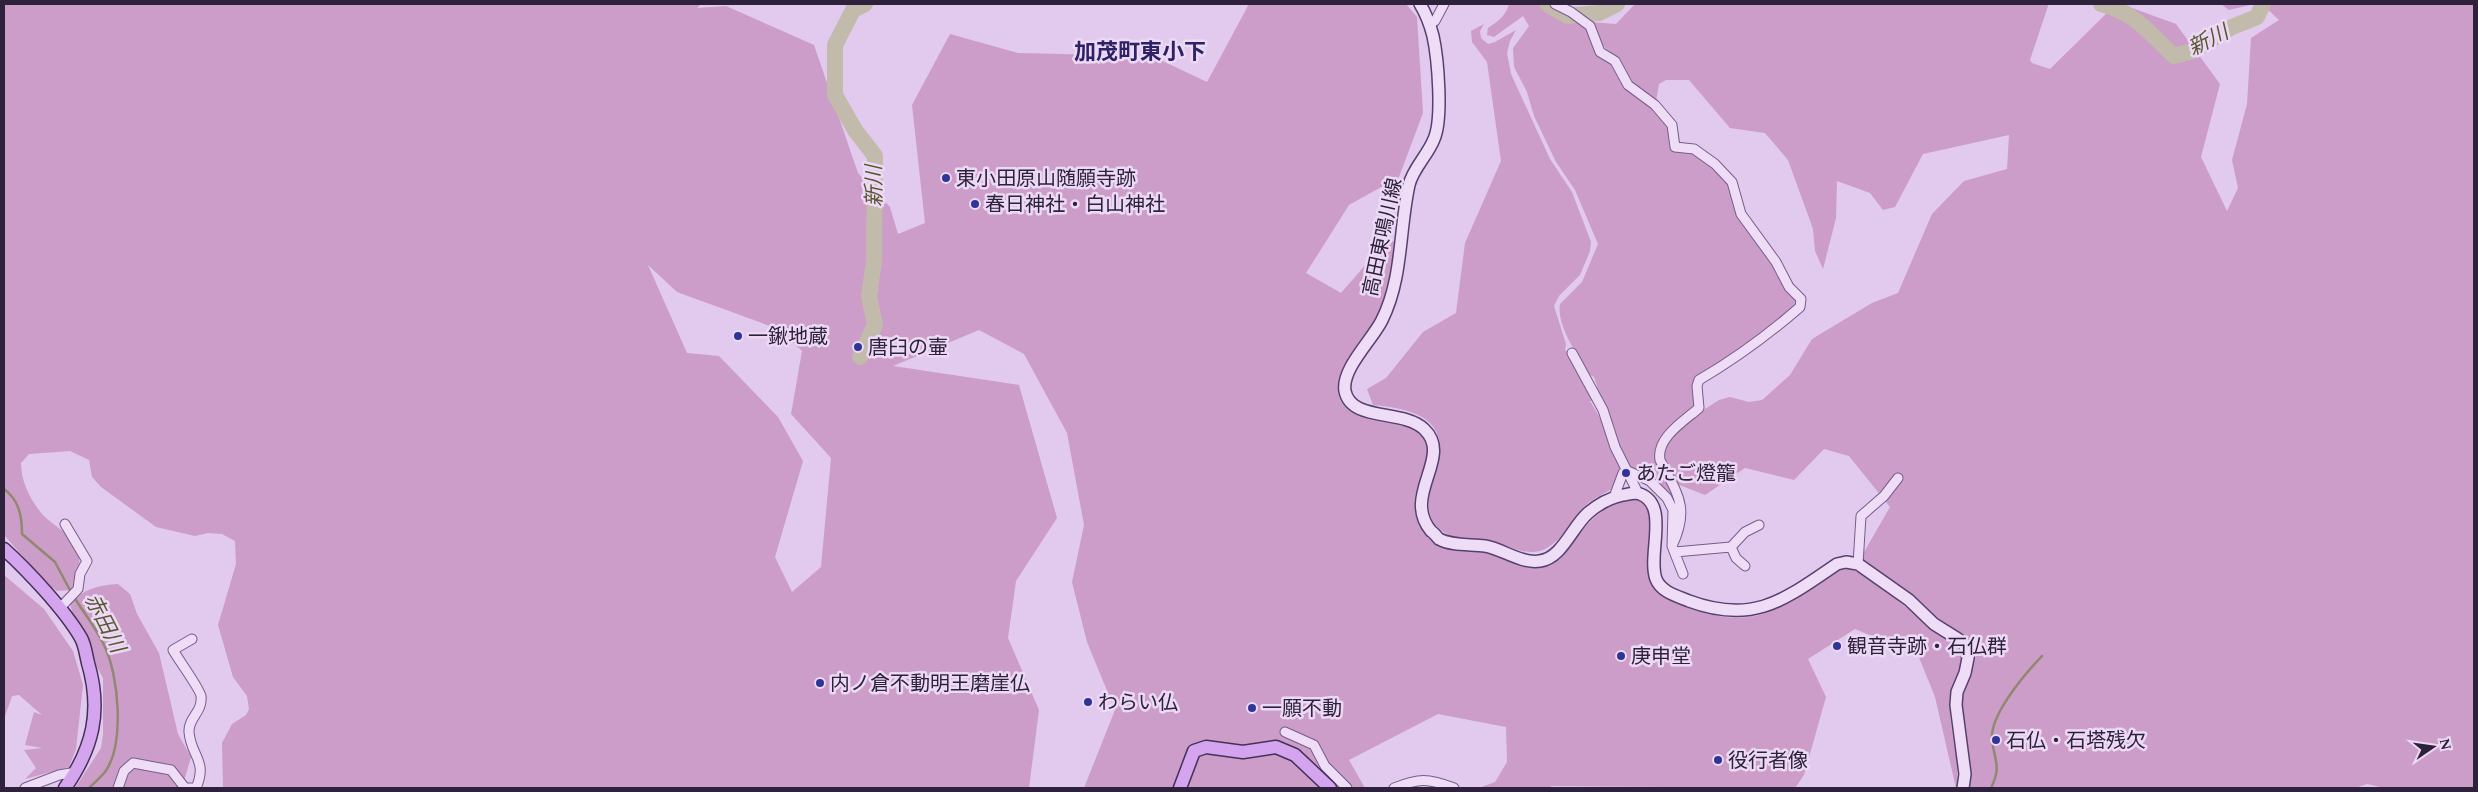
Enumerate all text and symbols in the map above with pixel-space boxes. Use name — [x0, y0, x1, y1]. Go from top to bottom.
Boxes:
water label: 新川 — [2182, 16, 2236, 65]
district label: 加茂町東小下 — [1074, 36, 1206, 69]
water label: 新川 — [859, 163, 891, 207]
place label: 東小田原山随願寺跡 — [956, 164, 1136, 194]
marker: 東小田原山随願寺跡 — [940, 172, 952, 184]
street label: 高田東鳴川線 — [1356, 175, 1410, 299]
place label: 春日神社・白山神社 — [985, 190, 1165, 220]
marker: 春日神社・白山神社 — [969, 198, 981, 210]
place label: 一鍬地蔵 — [748, 322, 828, 352]
marker: 一鍬地蔵 — [732, 330, 744, 342]
place label: 唐臼の壷 — [868, 333, 948, 363]
marker: 唐臼の壷 — [852, 341, 864, 353]
place label: あたご燈籠 — [1636, 459, 1736, 489]
marker: あたご燈籠 — [1620, 467, 1632, 479]
water label: 赤田川 — [76, 588, 134, 661]
place label: 観音寺跡・石仏群 — [1847, 632, 2007, 662]
marker: 観音寺跡・石仏群 — [1831, 640, 1843, 652]
place label: 庚申堂 — [1631, 642, 1691, 672]
marker: 庚申堂 — [1615, 650, 1627, 662]
place label: 内ノ倉不動明王磨崖仏 — [830, 669, 1030, 699]
marker: 内ノ倉不動明王磨崖仏 — [814, 677, 826, 689]
place label: わらい仏 — [1098, 688, 1178, 718]
place label: 一願不動 — [1262, 694, 1342, 724]
marker: わらい仏 — [1082, 696, 1094, 708]
marker: 一願不動 — [1246, 702, 1258, 714]
north arrow — [2408, 722, 2458, 772]
place label: 石仏・石塔残欠 — [2006, 726, 2146, 756]
marker: 石仏・石塔残欠 — [1990, 734, 2002, 746]
text: N — [2434, 736, 2457, 752]
place label: 役行者像 — [1728, 746, 1808, 776]
marker: 役行者像 — [1712, 754, 1724, 766]

